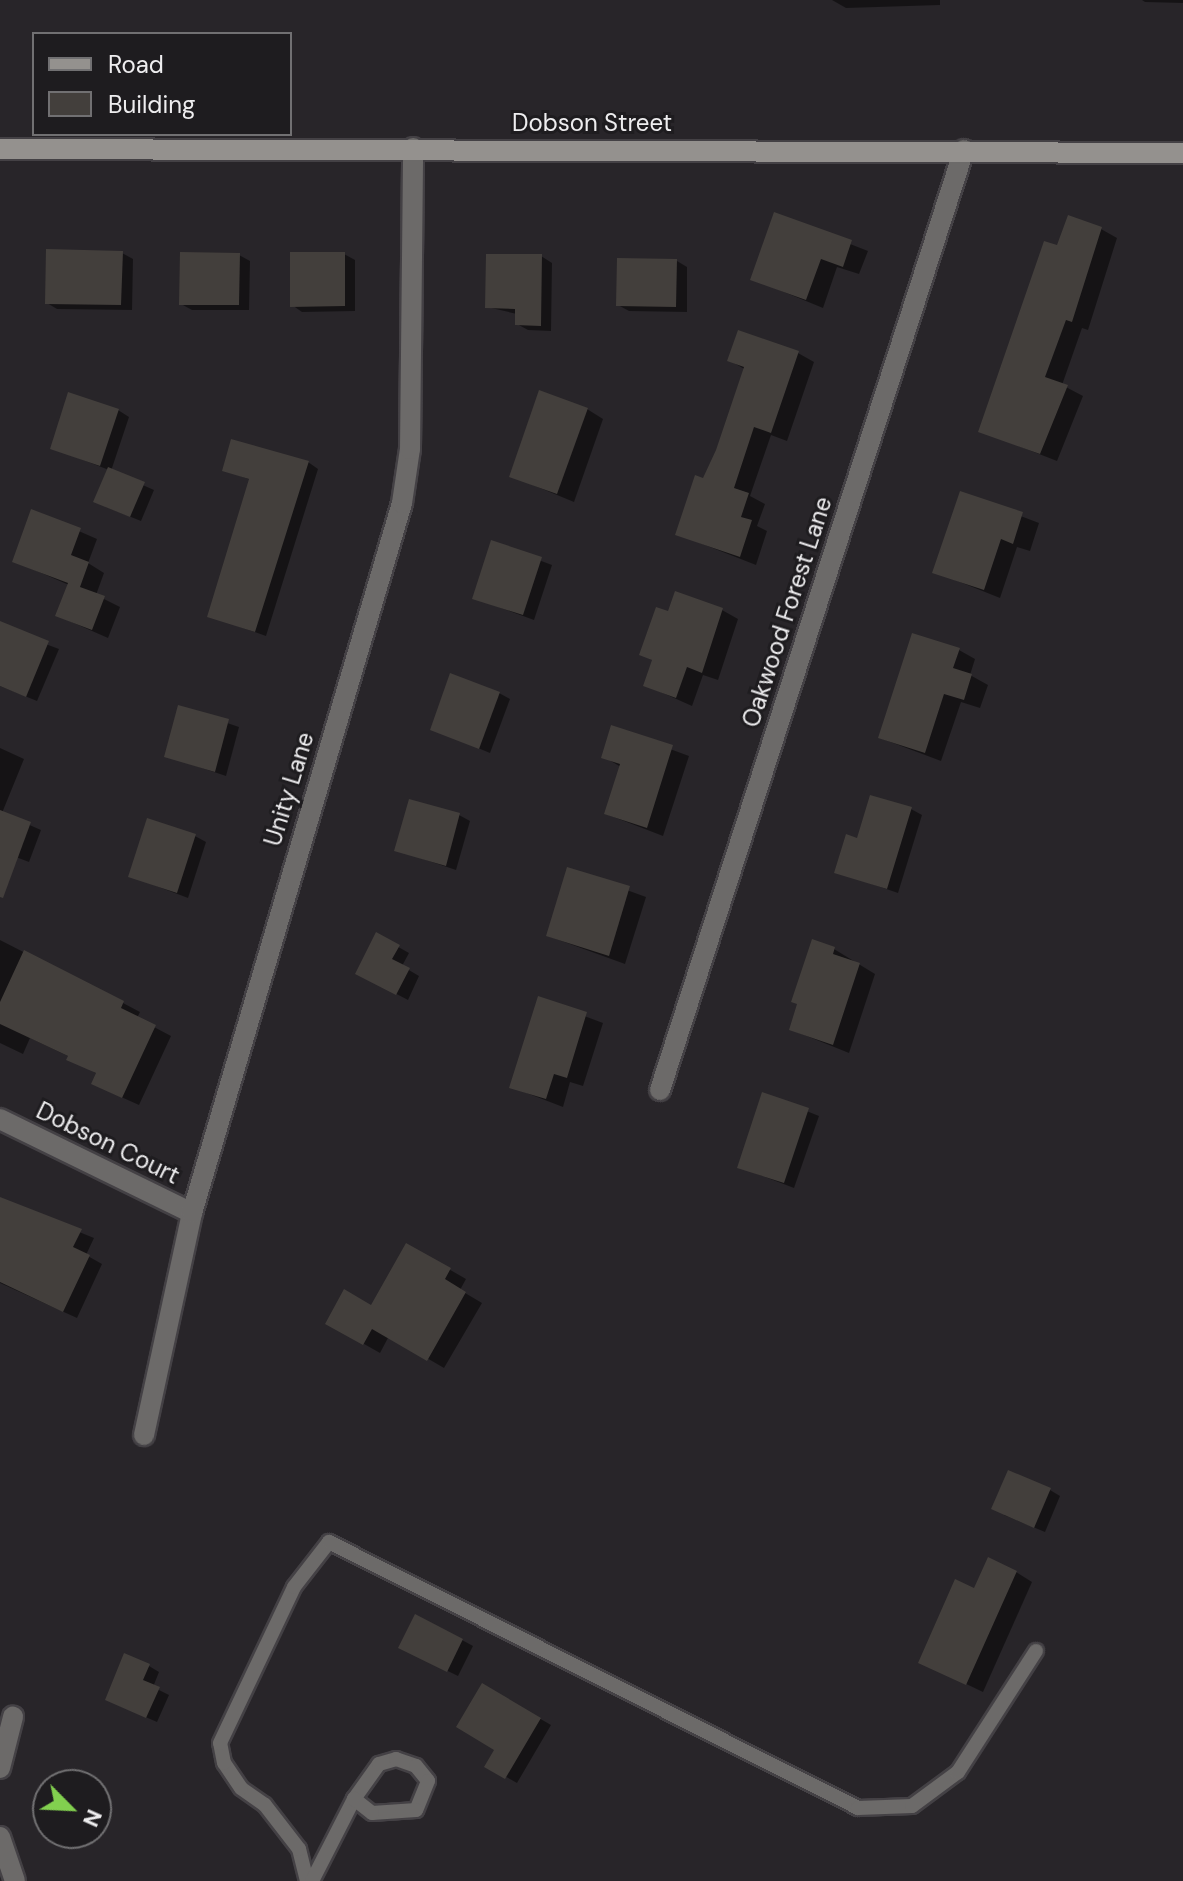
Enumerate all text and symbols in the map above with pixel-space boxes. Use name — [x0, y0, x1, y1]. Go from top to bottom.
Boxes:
legend — [32, 32, 292, 136]
text: Road — [108, 49, 164, 80]
text: Building — [108, 89, 195, 120]
street label: Dobson Street — [512, 109, 672, 137]
street label: Oakwood Forest Lane — [736, 493, 838, 731]
street label: Unity Lane — [258, 729, 320, 849]
street label: Dobson Court — [32, 1096, 184, 1190]
north arrow — [32, 1769, 112, 1849]
text: N — [76, 1805, 109, 1831]

